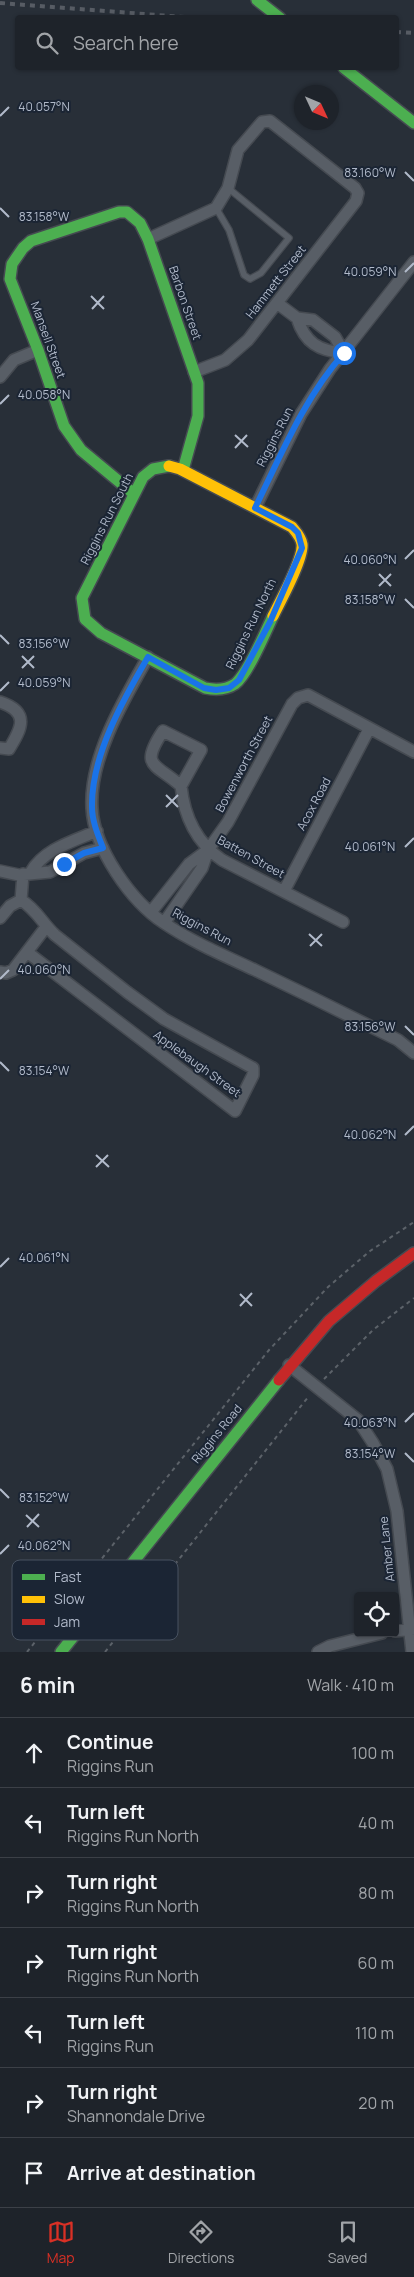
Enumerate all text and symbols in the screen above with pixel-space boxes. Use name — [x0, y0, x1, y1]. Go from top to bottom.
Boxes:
search box — [15, 15, 399, 70]
icon: search — [33, 29, 61, 57]
text: Search here — [73, 30, 179, 56]
north arrow — [294, 85, 339, 130]
text: 40.057°N — [18, 98, 70, 115]
text: 83.160°W — [344, 164, 396, 181]
text: 83.158°W — [19, 208, 70, 225]
street label: Hammett Street — [242, 241, 310, 322]
text: 40.059°N — [344, 263, 396, 280]
street label: Barbon Street — [165, 264, 206, 342]
street label: Mansell Street — [27, 299, 70, 381]
route start — [333, 342, 356, 365]
text: 40.058°N — [18, 386, 70, 403]
street label: Riggins Run — [252, 404, 297, 470]
street label: Riggins Run South — [76, 470, 137, 568]
text: 40.060°N — [343, 551, 397, 568]
street label: Riggins Run North — [221, 576, 280, 672]
text: 83.158°W — [345, 591, 396, 608]
text: 83.156°W — [19, 635, 70, 652]
text: 40.059°N — [18, 674, 70, 691]
street label: Bowenworth Street — [211, 712, 276, 815]
street label: Acox Road — [292, 774, 335, 833]
street label: Batten Street — [215, 831, 288, 882]
text: 40.061°N — [345, 838, 395, 855]
route end — [53, 853, 76, 876]
street label: Riggins Run — [170, 904, 235, 949]
text: 40.060°N — [17, 961, 71, 978]
text: 83.156°W — [345, 1018, 396, 1035]
street label: Applebaugh Street — [150, 1026, 245, 1101]
text: 83.154°W — [19, 1062, 70, 1079]
text: 40.062°N — [344, 1126, 396, 1143]
text: 40.061°N — [19, 1249, 69, 1266]
street label: Riggins Road — [187, 1400, 246, 1467]
text: 40.063°N — [344, 1414, 396, 1431]
text: 83.154°W — [345, 1445, 396, 1462]
text: 83.152°W — [19, 1489, 70, 1506]
street label: Amber Lane — [375, 1516, 398, 1583]
text: 40.062°N — [18, 1537, 70, 1554]
legend — [12, 1560, 178, 1640]
text: Fast — [54, 1567, 82, 1586]
text: Slow — [54, 1589, 85, 1608]
map controls — [354, 1592, 399, 1637]
button: locate — [354, 1592, 399, 1637]
text: Jam — [54, 1612, 80, 1631]
text: 6 min — [20, 1671, 75, 1699]
text: Walk · 410 m — [307, 1674, 394, 1696]
text: Continue — [67, 1729, 153, 1755]
icon: ahead — [20, 1739, 48, 1767]
text: 100 m — [351, 1742, 394, 1764]
text: Riggins Run — [67, 1755, 154, 1777]
text: Turn left — [67, 1799, 145, 1825]
icon: left — [20, 1809, 48, 1837]
text: 40 m — [358, 1812, 394, 1834]
text: Riggins Run North — [67, 1825, 199, 1847]
text: Turn right — [67, 1869, 157, 1895]
icon: right — [20, 1879, 48, 1907]
text: 80 m — [358, 1882, 394, 1904]
text: Riggins Run North — [67, 1895, 199, 1917]
text: Turn right — [67, 1939, 157, 1965]
icon: right — [20, 1949, 48, 1977]
text: 60 m — [358, 1952, 394, 1974]
text: Riggins Run North — [67, 1965, 199, 1987]
text: Turn left — [67, 2009, 145, 2035]
icon: left — [20, 2019, 48, 2047]
text: 110 m — [355, 2022, 394, 2044]
text: Riggins Run — [67, 2035, 154, 2057]
text: Turn right — [67, 2079, 157, 2105]
icon: right — [20, 2089, 48, 2117]
text: 20 m — [358, 2092, 394, 2114]
text: Shannondale Drive — [67, 2105, 205, 2127]
icon: arrive — [20, 2159, 48, 2187]
text: Arrive at destination — [67, 2160, 256, 2186]
tab: Map — [47, 2218, 75, 2267]
tab: Directions — [168, 2218, 234, 2267]
tab: Saved — [328, 2218, 367, 2267]

